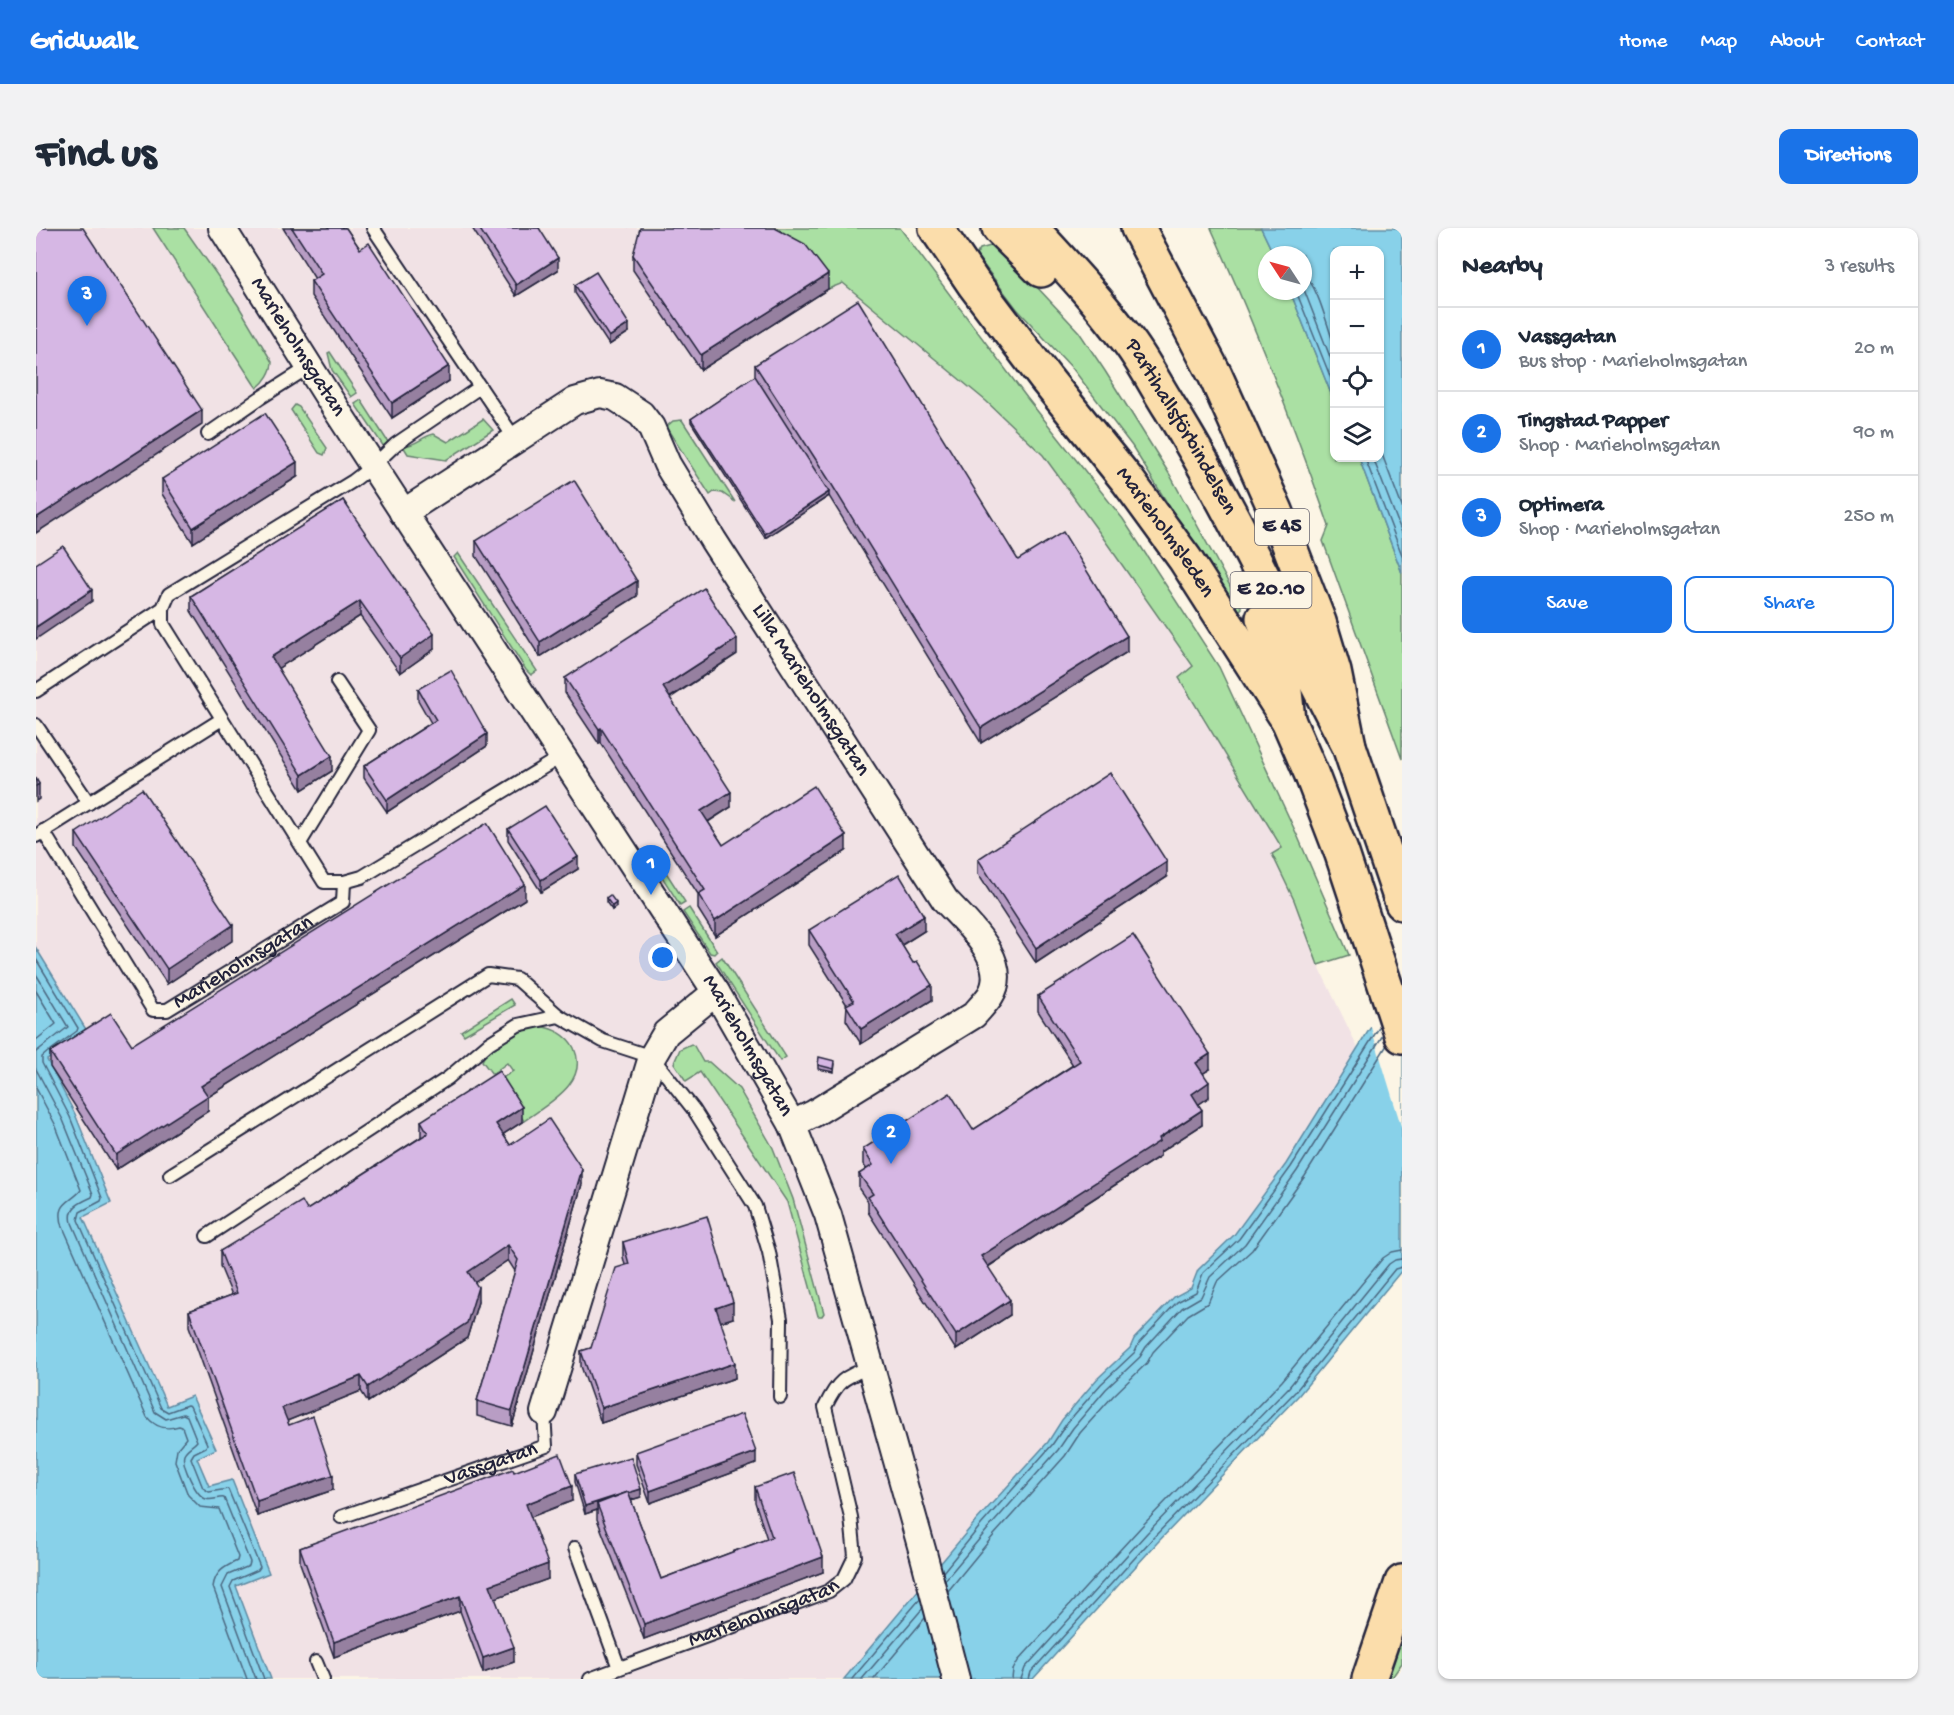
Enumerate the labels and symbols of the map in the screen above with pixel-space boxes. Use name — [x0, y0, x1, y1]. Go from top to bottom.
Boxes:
north arrow — [1258, 246, 1312, 300]
street label: Marieholmsgatan — [244, 273, 351, 422]
pin: 3 — [68, 276, 106, 326]
street label: Partihallsförbindelsen — [1118, 333, 1242, 520]
street label: Marieholmsleden — [1109, 462, 1220, 603]
road number: E 45 — [1255, 509, 1309, 545]
road number: E 20.10 — [1230, 572, 1312, 608]
street label: Lilla Marieholmsgatan — [745, 599, 875, 782]
pin: 1 — [632, 846, 670, 895]
street label: Marieholmsgatan — [169, 910, 319, 1016]
your location — [648, 943, 677, 972]
street label: Marieholmsgatan — [695, 970, 798, 1122]
pin: 2 — [872, 1114, 910, 1164]
street label: Vassgatan — [440, 1437, 542, 1493]
street label: Marieholmsgatan — [685, 1574, 846, 1655]

